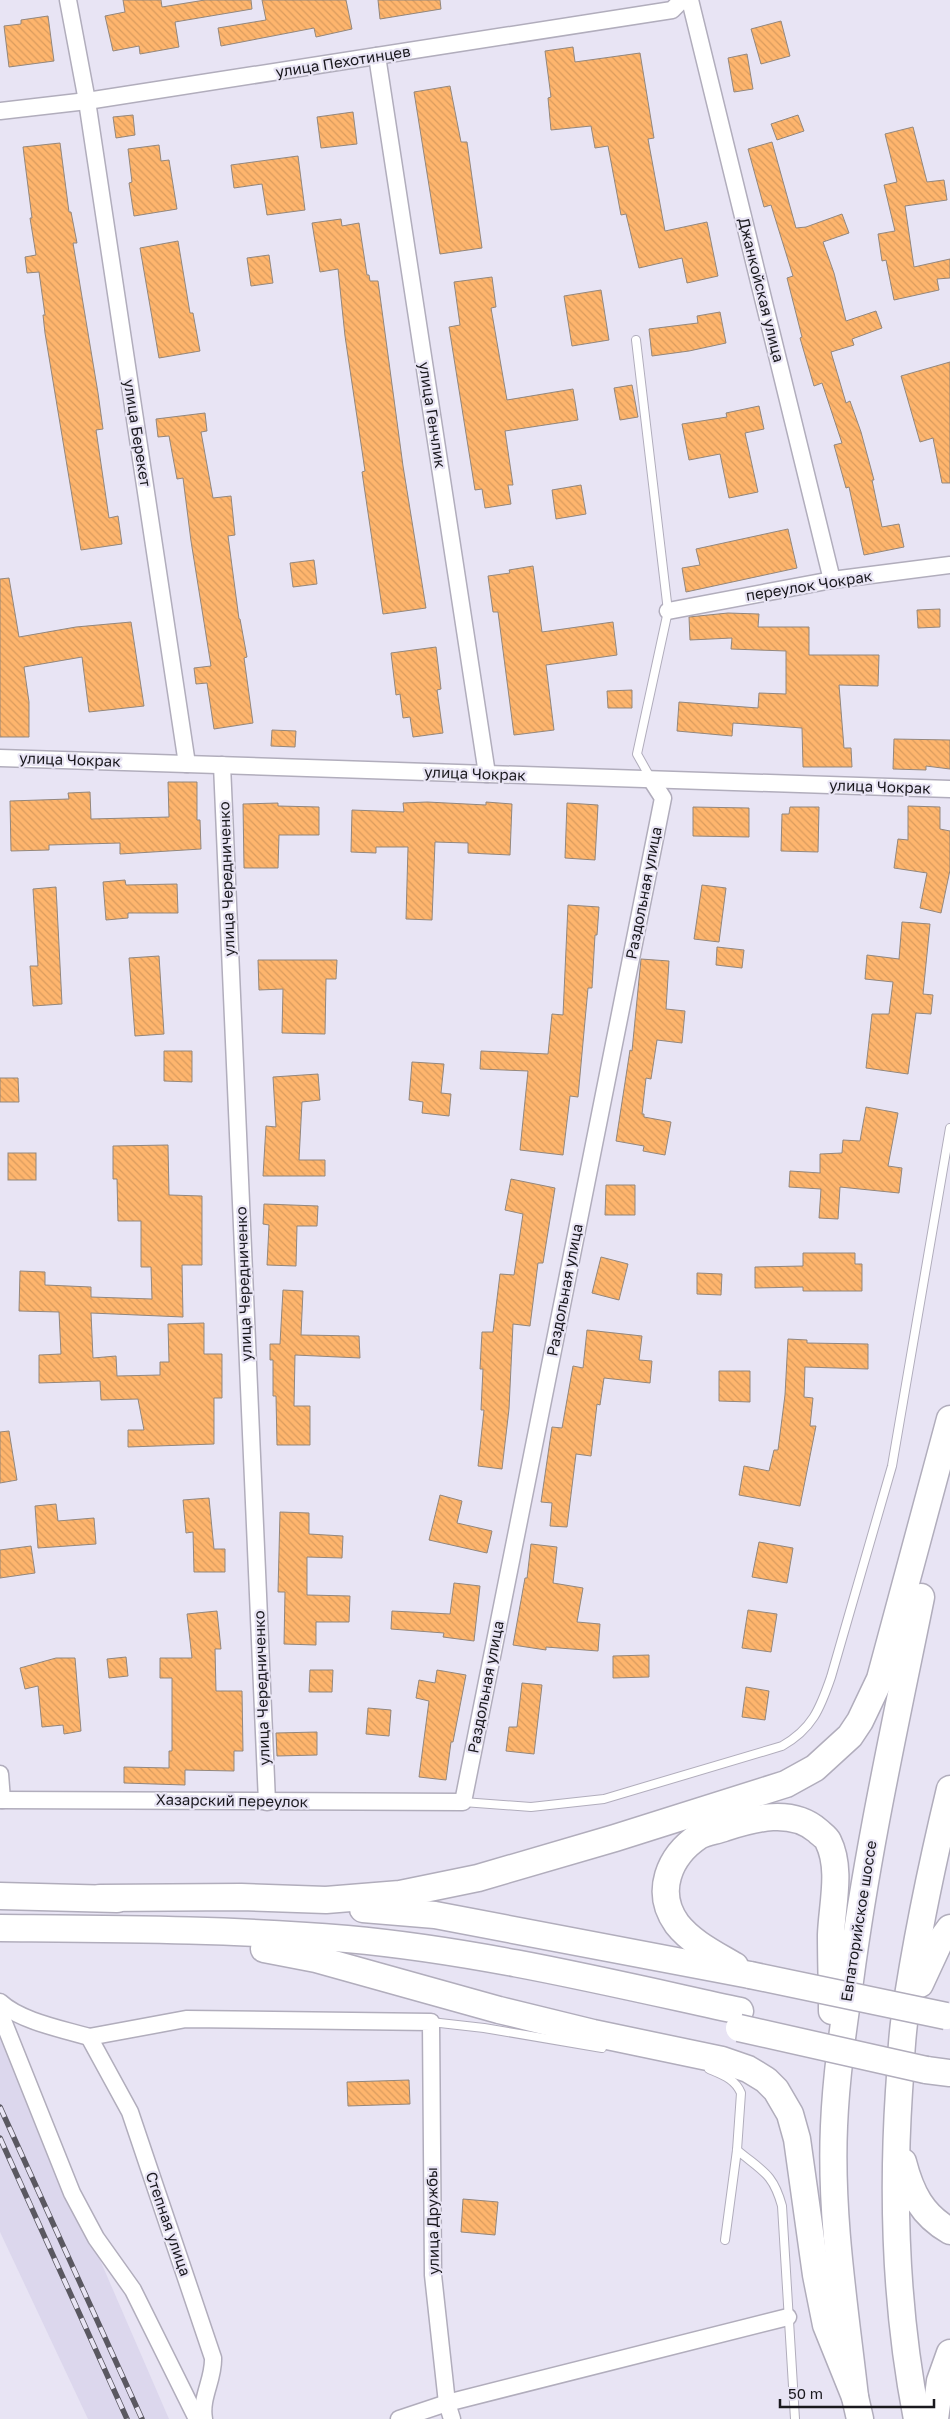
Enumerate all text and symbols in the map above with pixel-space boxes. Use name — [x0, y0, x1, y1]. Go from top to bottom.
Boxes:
street label: улица Пехотинцев — [274, 41, 412, 81]
street label: Джанкойская улица — [735, 216, 789, 364]
street label: улица Генчлик — [416, 361, 450, 470]
street label: улица Берекет — [121, 378, 155, 488]
street label: переулок Чокрак — [744, 566, 874, 604]
street label: улица Чокрак — [19, 748, 122, 770]
street label: улица Чокрак — [424, 762, 527, 784]
street label: улица Чокрак — [829, 775, 932, 797]
street label: улица Чередниченко — [214, 801, 238, 957]
street label: Раздольная улица — [621, 825, 665, 961]
street label: улица Чередниченко — [231, 1206, 255, 1362]
street label: Раздольная улица — [542, 1222, 586, 1358]
street label: улица Чередниченко — [249, 1610, 273, 1766]
street label: Раздольная улица — [463, 1619, 507, 1755]
street label: Хазарский переулок — [156, 1790, 309, 1810]
street label: Евпаторийское шоссе — [836, 1839, 880, 2003]
street label: улица Дружбы — [422, 2167, 442, 2275]
street label: Степная улица — [143, 2169, 195, 2278]
scale bar — [780, 2376, 934, 2408]
text: 50 m — [788, 2384, 823, 2402]

